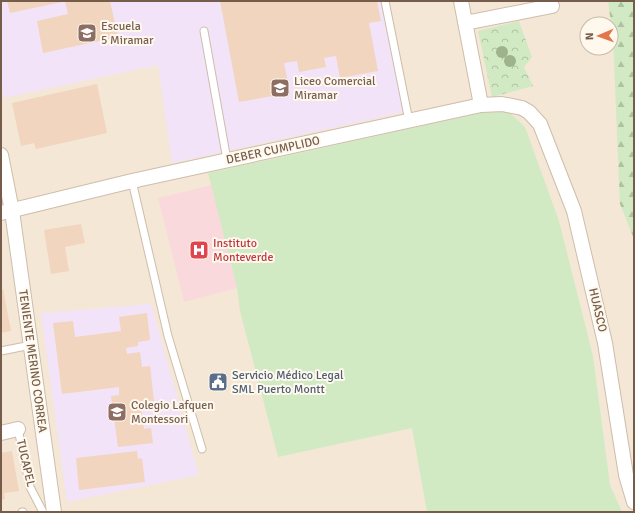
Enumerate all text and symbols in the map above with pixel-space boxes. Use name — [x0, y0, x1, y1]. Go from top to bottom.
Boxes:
north arrow — [579, 16, 619, 56]
place label: Escuela 5 Miramar — [101, 19, 154, 48]
school or university icon: Escuela 5 Miramar — [76, 22, 98, 44]
text: N — [583, 32, 596, 40]
place label: Liceo Comercial Miramar — [294, 74, 376, 103]
school or university icon: Liceo Comercial Miramar — [269, 77, 291, 99]
street label: DEBER CUMPLIDO — [225, 133, 321, 168]
place label: Instituto Monteverde — [213, 236, 273, 265]
hospital icon: Instituto Monteverde — [188, 239, 210, 261]
street label: HUASCO — [585, 287, 610, 334]
street label: TENIENTE MERINO CORREA — [15, 289, 50, 434]
place label: Servicio Médico Legal SML Puerto Montt — [232, 368, 344, 397]
public building icon: Servicio Médico Legal SML Puerto Montt — [207, 371, 229, 393]
place label: Colegio Lafquen Montessori — [131, 398, 214, 427]
school or university icon: Colegio Lafquen Montessori — [106, 401, 128, 423]
street label: TUCAPEL — [13, 438, 38, 488]

